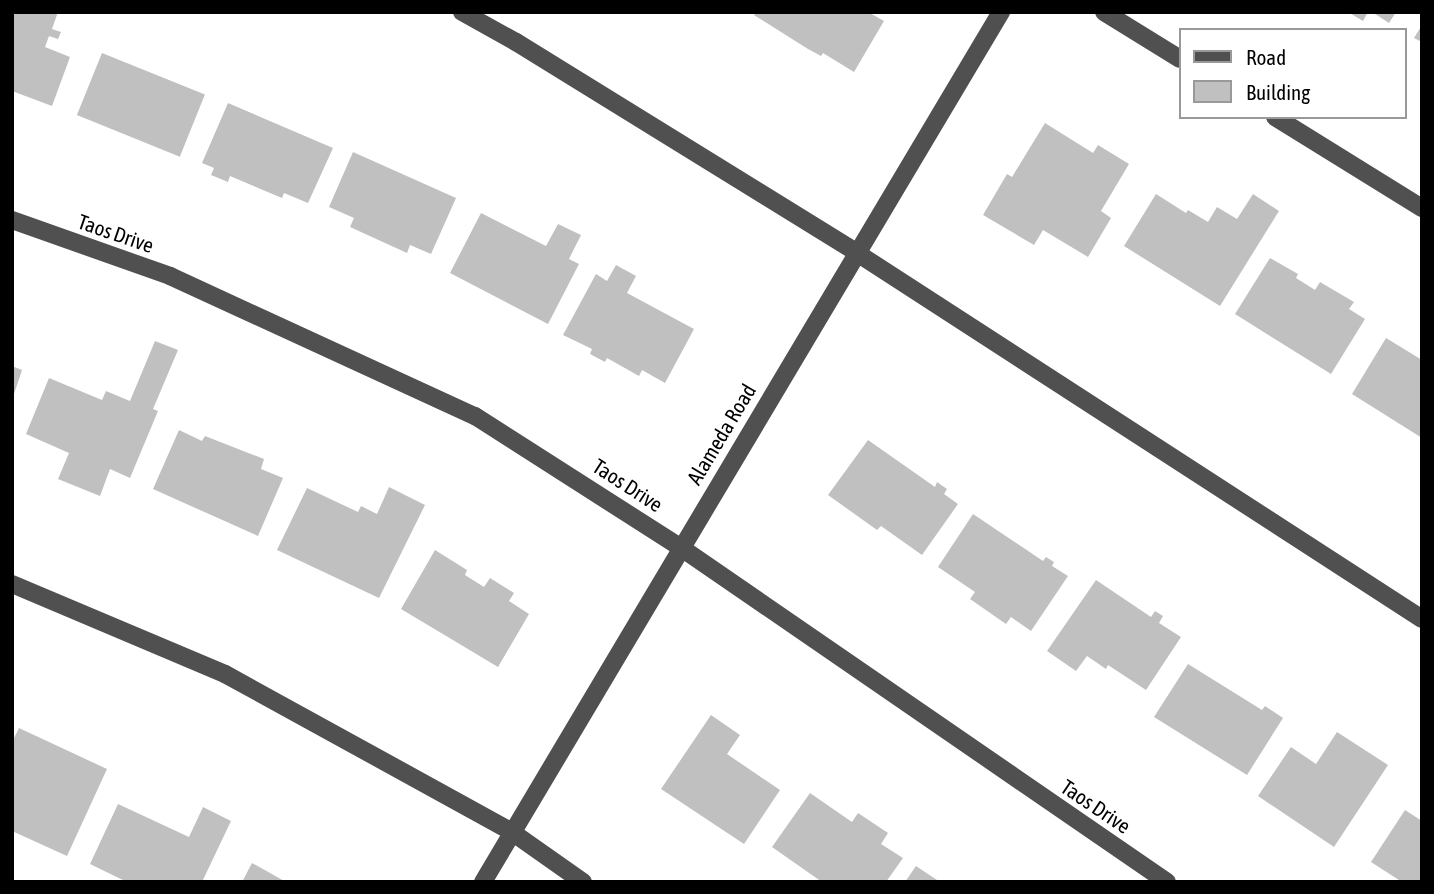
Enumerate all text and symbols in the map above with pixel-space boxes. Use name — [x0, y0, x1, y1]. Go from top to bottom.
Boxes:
legend — [1178, 28, 1406, 119]
text: Road — [1246, 45, 1286, 69]
text: Building — [1246, 80, 1310, 104]
street label: Taos Drive — [75, 208, 157, 258]
street label: Alameda Road — [681, 379, 761, 489]
street label: Taos Drive — [588, 453, 668, 517]
street label: Taos Drive — [1056, 774, 1136, 838]

